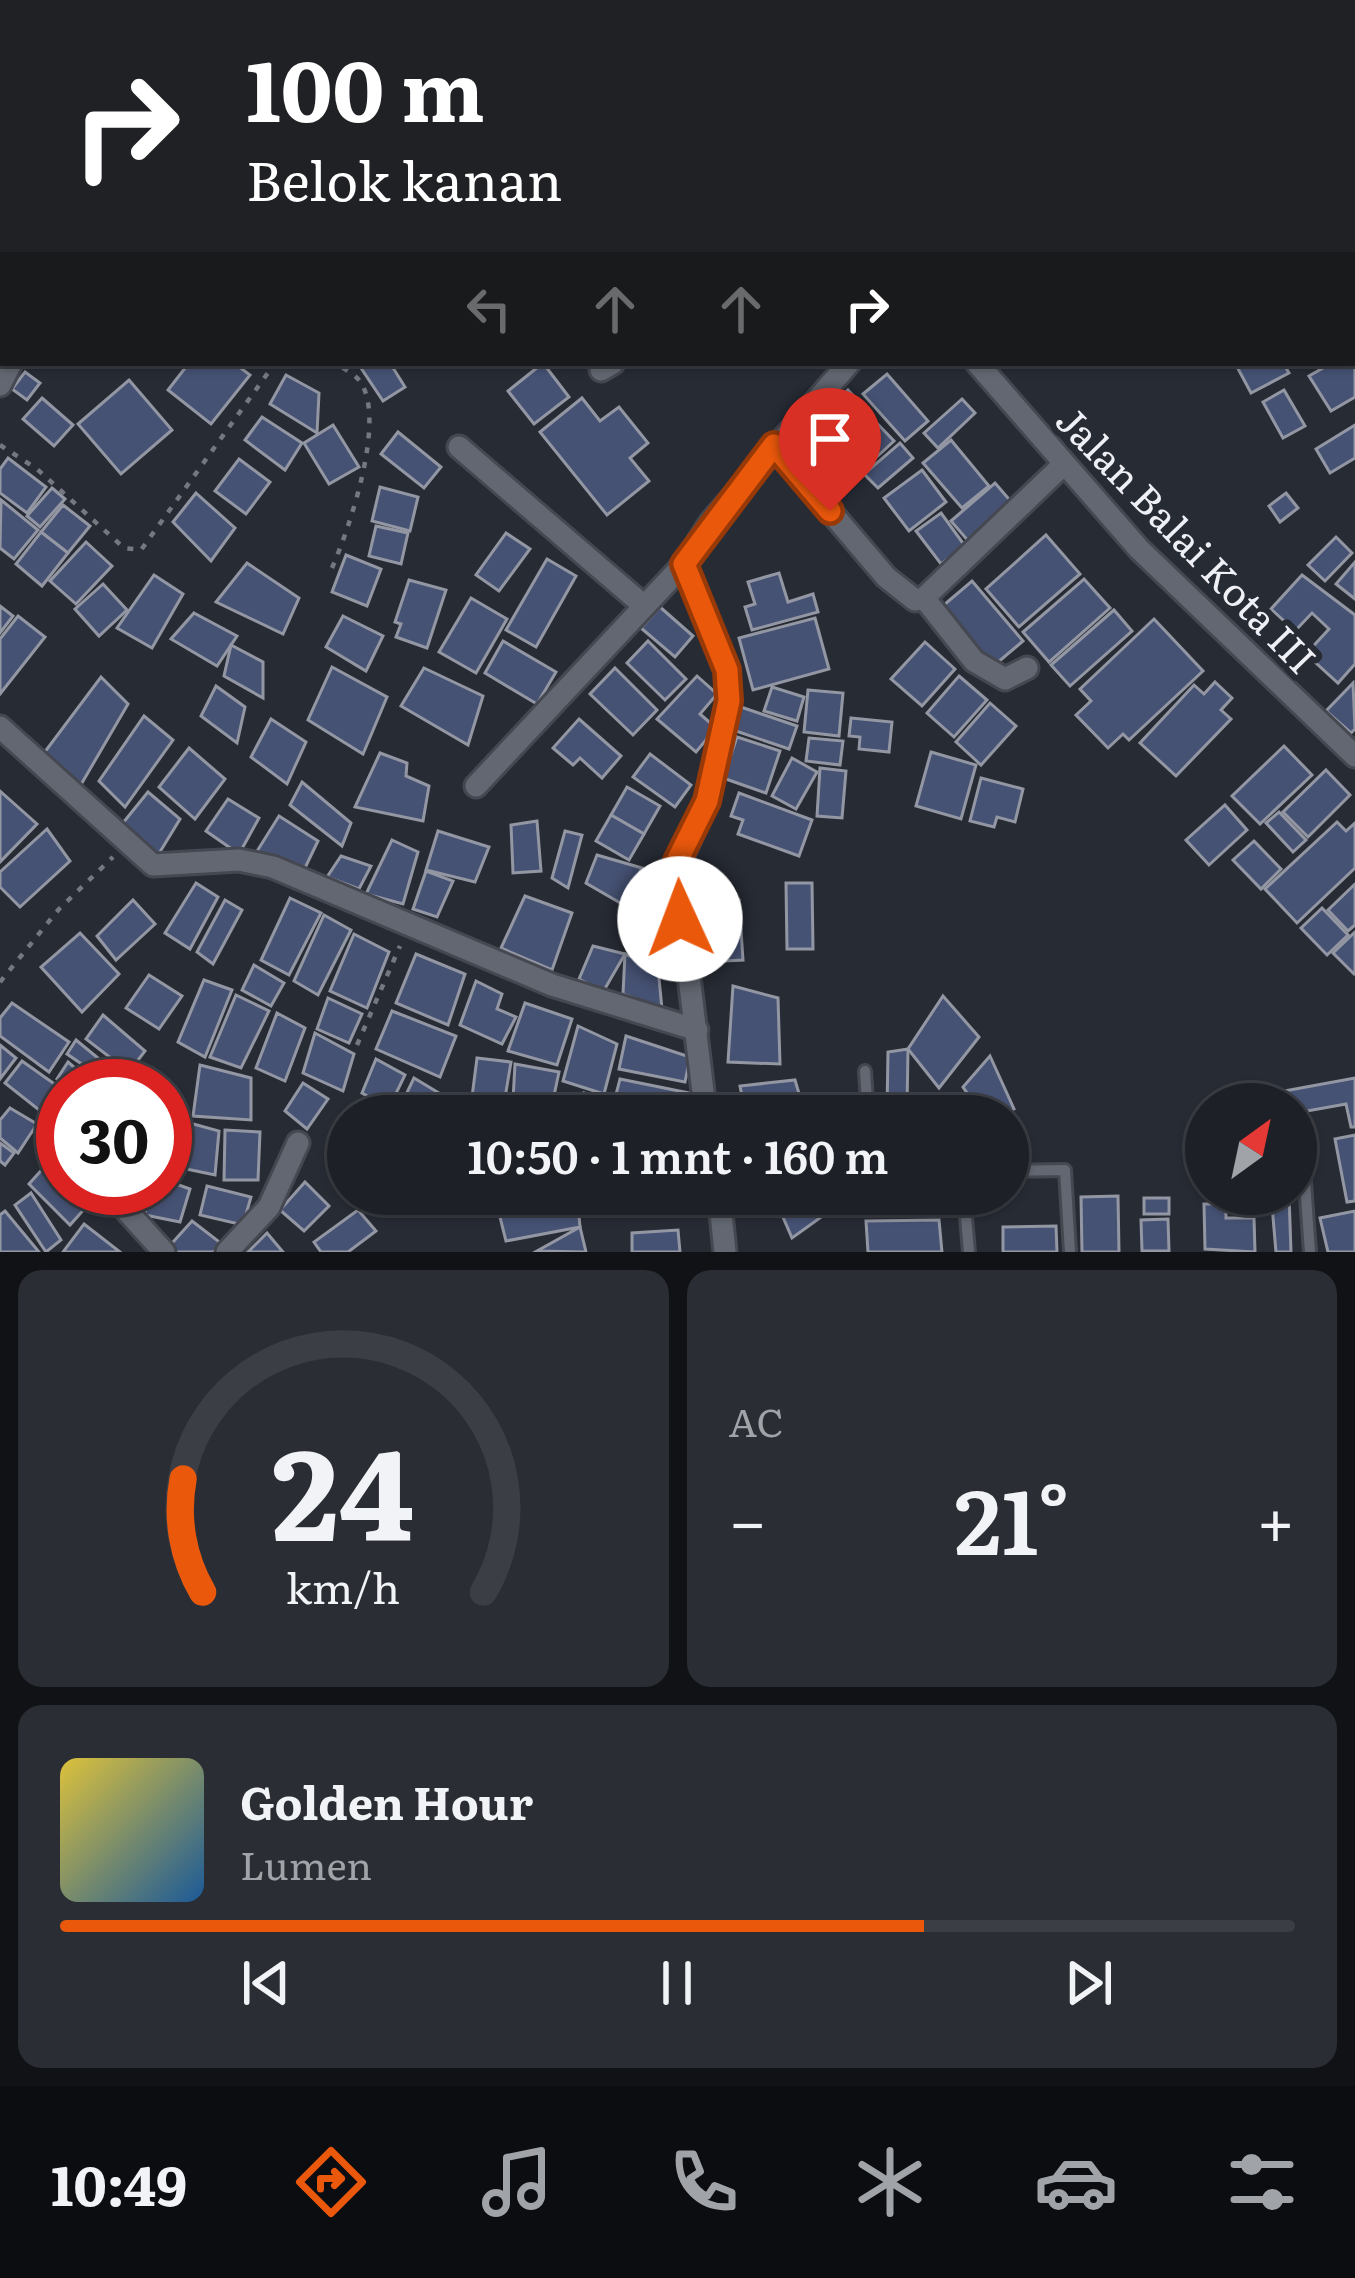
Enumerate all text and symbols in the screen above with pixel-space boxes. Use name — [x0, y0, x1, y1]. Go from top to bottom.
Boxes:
text: 100 m — [246, 23, 485, 148]
icon: right — [48, 48, 204, 204]
text: Belok kanan — [246, 137, 562, 218]
icon: left — [456, 276, 522, 342]
icon: ahead — [582, 276, 648, 342]
icon: ahead — [708, 276, 774, 342]
icon: right — [834, 276, 900, 342]
pin — [779, 388, 881, 511]
street label: Jalan Balai Kota III — [1045, 391, 1331, 685]
icon: arrive — [797, 406, 863, 472]
position arrow — [617, 856, 743, 982]
speed limit sign: 30 — [36, 1059, 192, 1215]
north arrow — [1185, 1083, 1317, 1215]
map controls — [1185, 1083, 1317, 1215]
text: 10:50 · 1 mnt · 160 m — [467, 1121, 889, 1188]
text: AC — [729, 1391, 784, 1449]
text: 24 — [272, 1394, 414, 1579]
text: 21° — [954, 1449, 1069, 1583]
text: − — [729, 1468, 767, 1566]
text: + — [1257, 1468, 1295, 1566]
text: km/h — [286, 1553, 400, 1616]
text: Golden Hour — [240, 1767, 533, 1834]
text: Lumen — [240, 1834, 372, 1892]
icon: previous — [233, 1950, 299, 2016]
icon: pause — [644, 1950, 710, 2016]
icon: next — [1056, 1950, 1122, 2016]
icon: directions — [289, 2140, 373, 2224]
icon: music — [475, 2140, 559, 2224]
icon: phone — [662, 2140, 746, 2224]
icon: climate — [848, 2140, 932, 2224]
icon: car — [1034, 2140, 1118, 2224]
icon: filters — [1220, 2140, 1304, 2224]
text: 10:49 — [51, 2142, 187, 2223]

